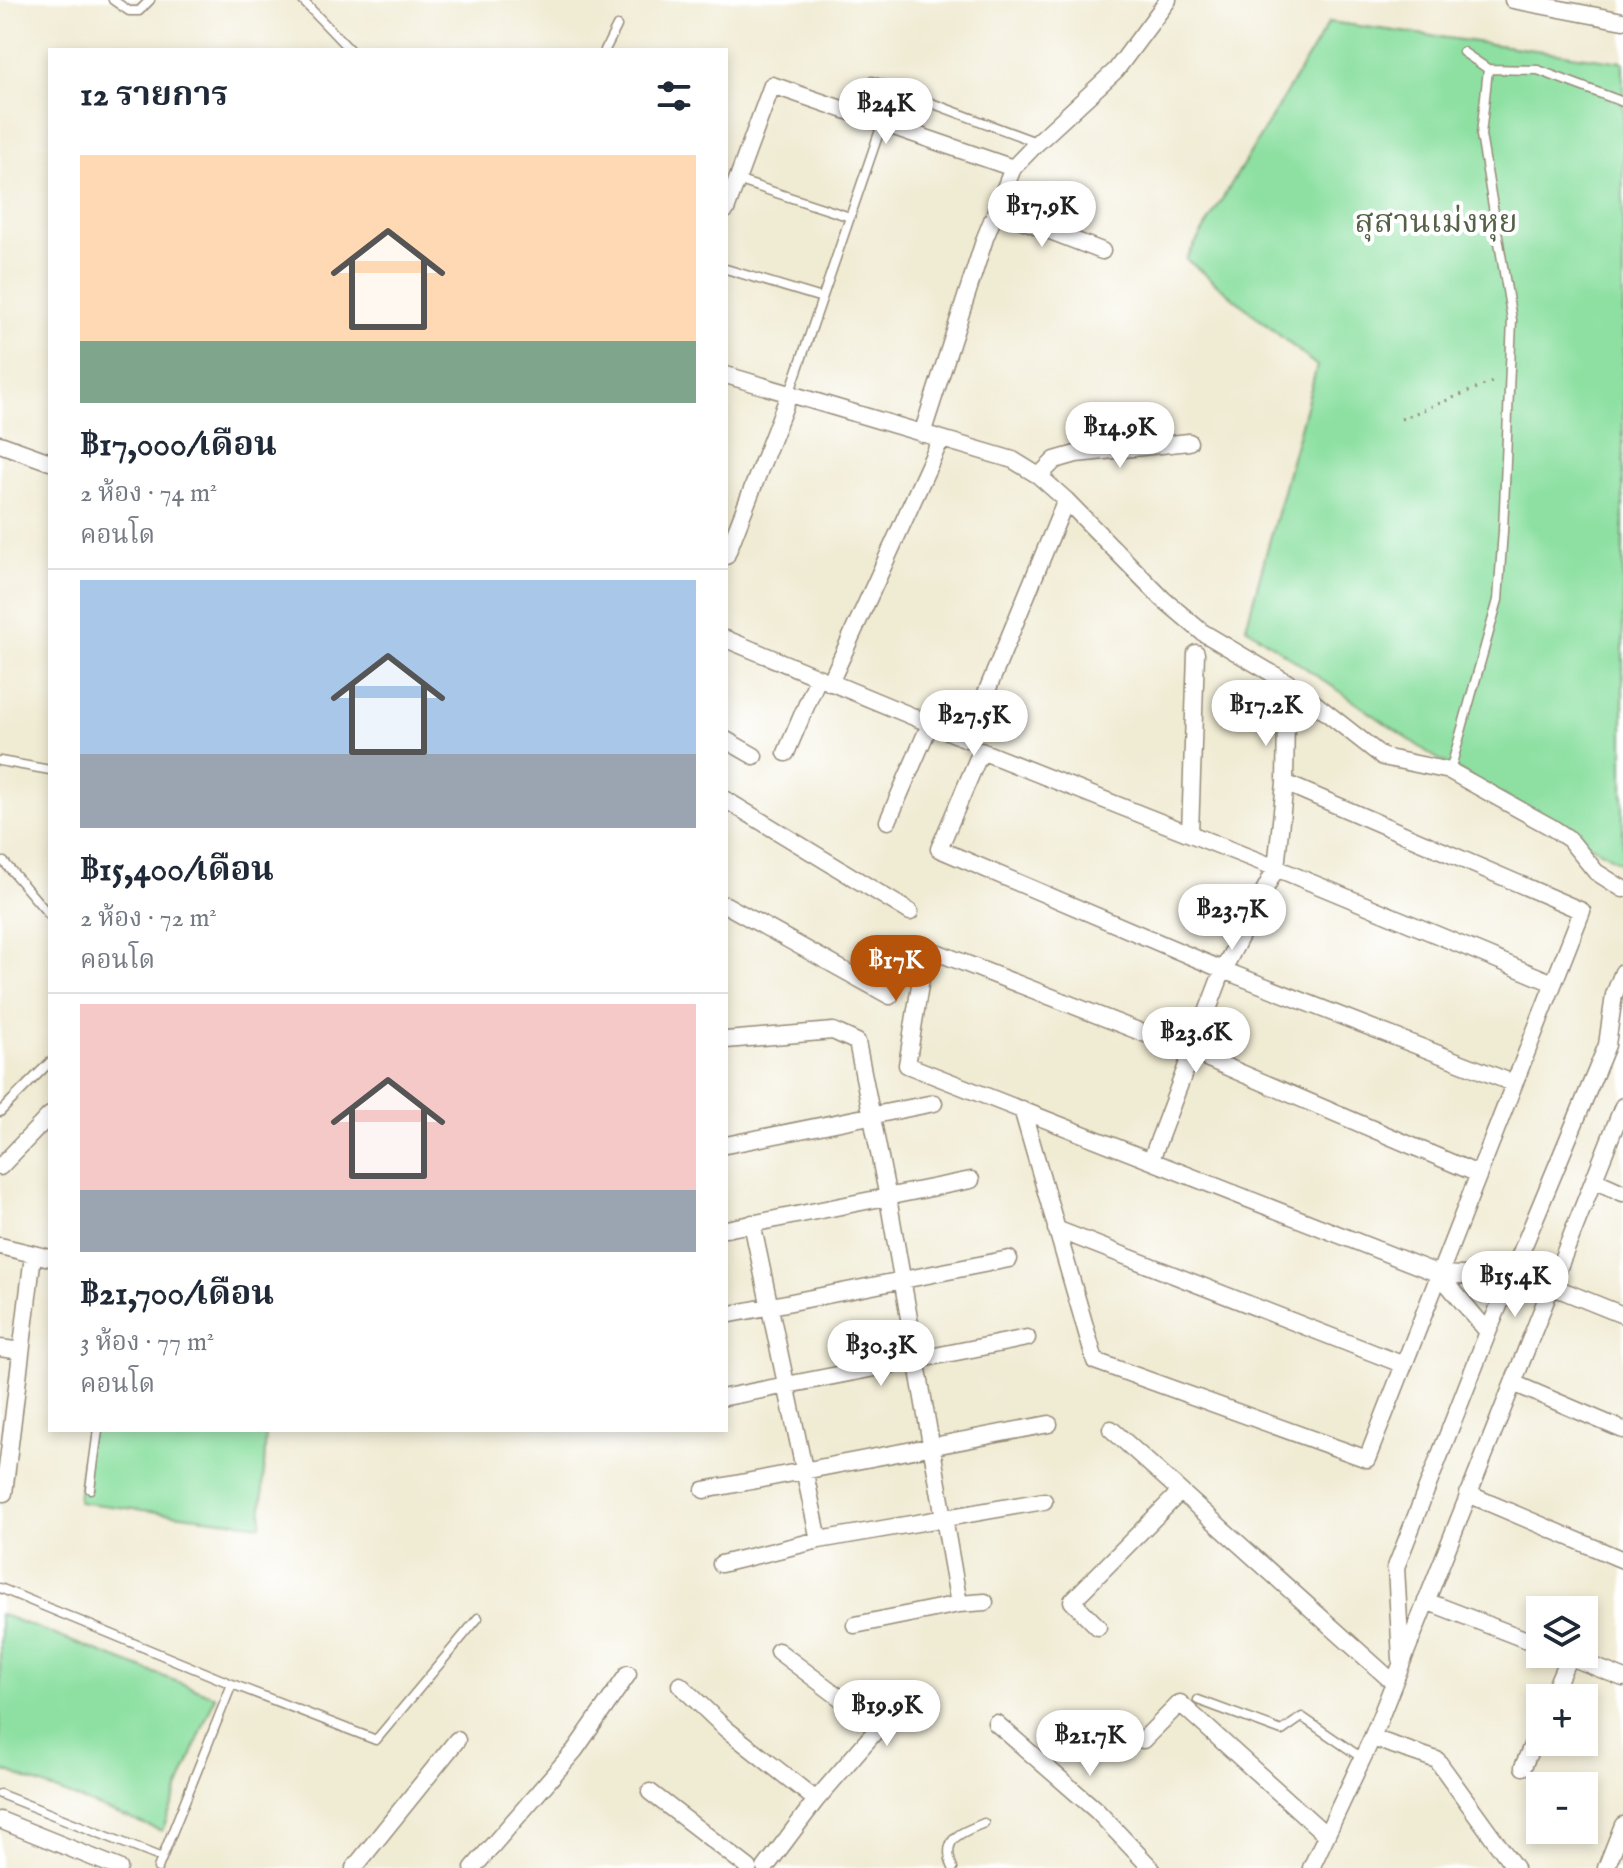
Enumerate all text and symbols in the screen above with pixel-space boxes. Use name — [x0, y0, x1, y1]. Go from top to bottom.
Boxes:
text: 12 รายการ — [80, 74, 228, 117]
icon: filters — [652, 74, 696, 118]
pin: ฿24K — [839, 78, 933, 146]
text: ฿24K — [857, 87, 915, 120]
pin: ฿17.9K — [977, 181, 1107, 249]
text: ฿17.9K — [1006, 190, 1078, 223]
park label: สุสานเม่งหุย — [1354, 203, 1518, 244]
icon: home — [316, 207, 460, 351]
pin: ฿14.9K — [1055, 402, 1185, 470]
text: ฿14.9K — [1083, 411, 1157, 444]
text: ฿17,000/เดือน — [80, 424, 277, 467]
text: 2 ห้อง · 74 m² — [80, 477, 217, 510]
text: คอนโด — [80, 519, 155, 552]
icon: home — [316, 632, 460, 776]
pin: ฿17.2K — [1201, 680, 1331, 748]
text: ฿17.2K — [1230, 689, 1302, 722]
pin: ฿27.5K — [909, 690, 1039, 758]
text: ฿27.5K — [938, 699, 1010, 732]
text: ฿15,400/เดือน — [80, 849, 274, 892]
pin: ฿23.7K — [1167, 884, 1297, 952]
text: ฿23.7K — [1196, 893, 1268, 926]
text: 2 ห้อง · 72 m² — [80, 902, 217, 935]
pin: ฿17K — [849, 935, 943, 1003]
text: คอนโด — [80, 944, 155, 977]
text: ฿17K — [868, 944, 924, 977]
pin: ฿23.6K — [1131, 1007, 1261, 1075]
text: ฿23.6K — [1160, 1016, 1232, 1049]
icon: home — [316, 1056, 460, 1200]
pin: ฿15.4K — [1450, 1251, 1580, 1319]
text: ฿15.4K — [1480, 1260, 1550, 1293]
text: ฿21,700/เดือน — [80, 1273, 274, 1316]
pin: ฿30.3K — [816, 1320, 946, 1388]
text: 3 ห้อง · 77 m² — [80, 1326, 214, 1359]
text: ฿30.3K — [845, 1329, 917, 1362]
text: คอนโด — [80, 1368, 155, 1401]
map controls — [1526, 1596, 1598, 1844]
button: layers — [1526, 1596, 1598, 1668]
pin: ฿19.9K — [822, 1680, 952, 1748]
button: + — [1526, 1684, 1598, 1756]
text: ฿19.9K — [851, 1689, 923, 1722]
pin: ฿21.7K — [1025, 1710, 1155, 1778]
text: ฿21.7K — [1054, 1719, 1126, 1752]
button: − — [1526, 1772, 1598, 1844]

